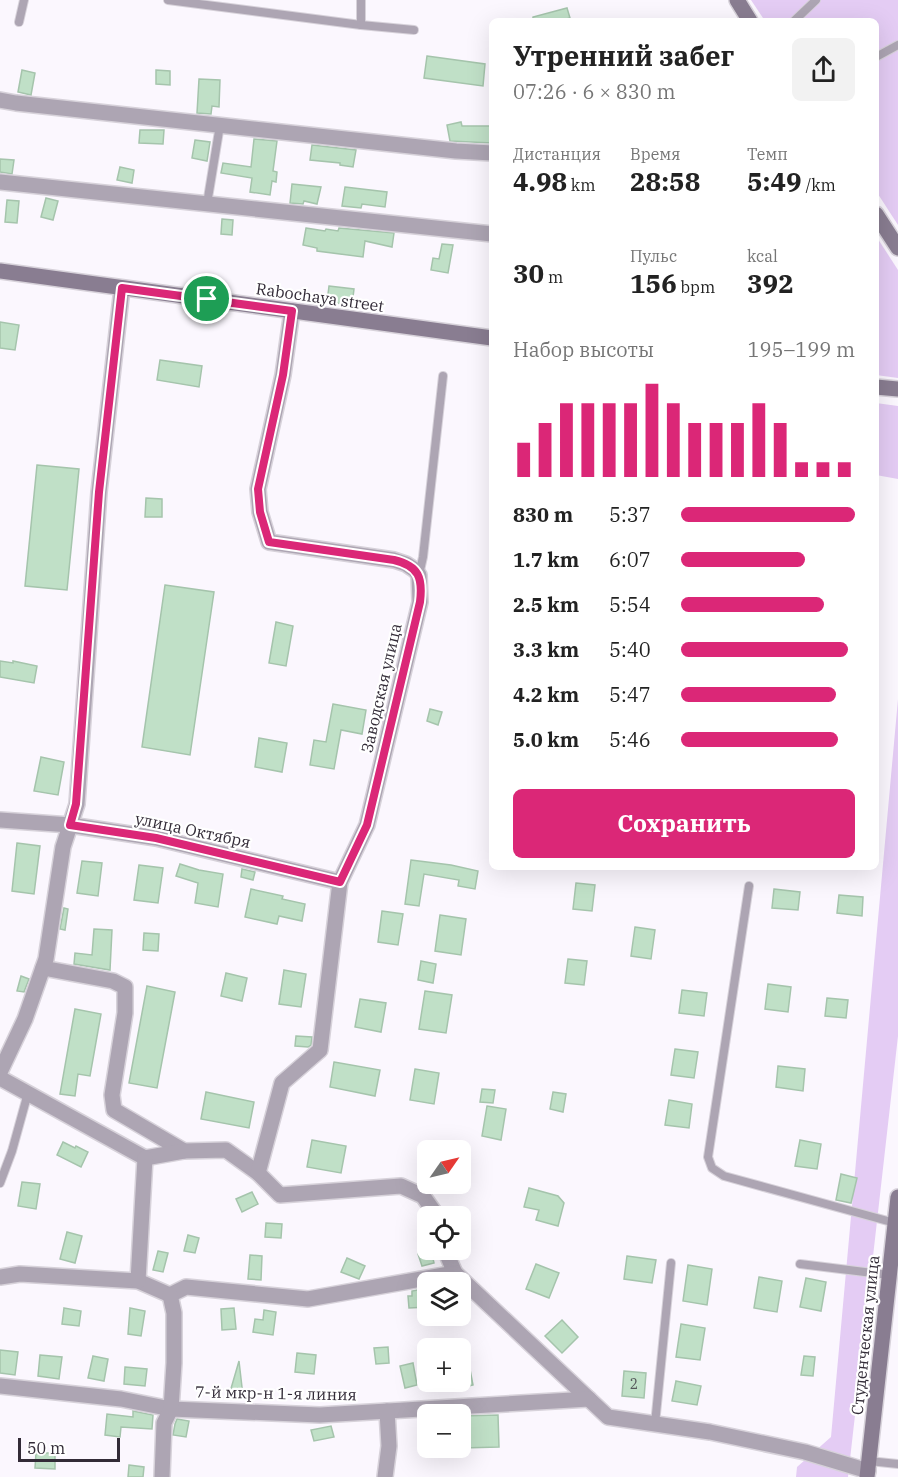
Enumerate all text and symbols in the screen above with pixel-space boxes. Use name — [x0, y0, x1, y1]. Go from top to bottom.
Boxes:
text: Утренний забег — [513, 38, 734, 73]
button: share — [792, 38, 855, 101]
text: 07:26 · 6 × 830 m — [513, 78, 676, 105]
text: Дистанция — [513, 144, 601, 164]
text: Время — [630, 144, 681, 164]
text: Темп — [747, 144, 788, 164]
text: 4.98 — [513, 164, 567, 198]
text: 28:58 — [630, 164, 700, 198]
text: 5:49 — [747, 164, 802, 198]
text: km — [567, 175, 595, 195]
text: /km — [802, 175, 836, 195]
text: Пульс — [630, 246, 677, 266]
text: kcal — [747, 246, 778, 266]
text: 30 — [513, 256, 544, 290]
text: 156 — [630, 266, 677, 300]
text: 392 — [747, 266, 794, 300]
text: m — [544, 267, 563, 287]
pin — [181, 273, 232, 324]
text: bpm — [677, 277, 715, 297]
street label: Rabochaya street — [255, 278, 386, 316]
icon: arrive — [190, 282, 223, 315]
text: Набор высоты — [513, 336, 654, 363]
text: 195–199 m — [748, 336, 855, 363]
text: 830 m — [513, 501, 573, 528]
text: 5:37 — [609, 501, 651, 528]
text: 1.7 km — [513, 546, 579, 573]
text: 6:07 — [609, 546, 651, 573]
text: 2.5 km — [513, 591, 579, 618]
text: 5:54 — [609, 591, 651, 618]
street label: Заводская улица — [356, 621, 406, 755]
text: 3.3 km — [513, 636, 579, 663]
text: 5:40 — [609, 636, 651, 663]
text: 4.2 km — [513, 681, 579, 708]
text: 5:47 — [609, 681, 651, 708]
text: 5.0 km — [513, 726, 579, 753]
text: 5:46 — [609, 726, 651, 753]
button: Сохранить — [513, 789, 855, 858]
street label: улица Октября — [133, 808, 253, 852]
north arrow — [417, 1140, 471, 1194]
map controls — [417, 1140, 471, 1458]
button: locate — [417, 1206, 471, 1260]
street label: Студенческая улица — [847, 1254, 883, 1416]
button: layers — [417, 1272, 471, 1326]
button: + — [417, 1338, 471, 1392]
house number: 2 — [630, 1375, 638, 1393]
street label: 7-й мкр-н 1-я линия — [195, 1382, 357, 1404]
button: − — [417, 1404, 471, 1458]
scale bar — [18, 1435, 120, 1462]
text: 50 m — [27, 1438, 65, 1458]

